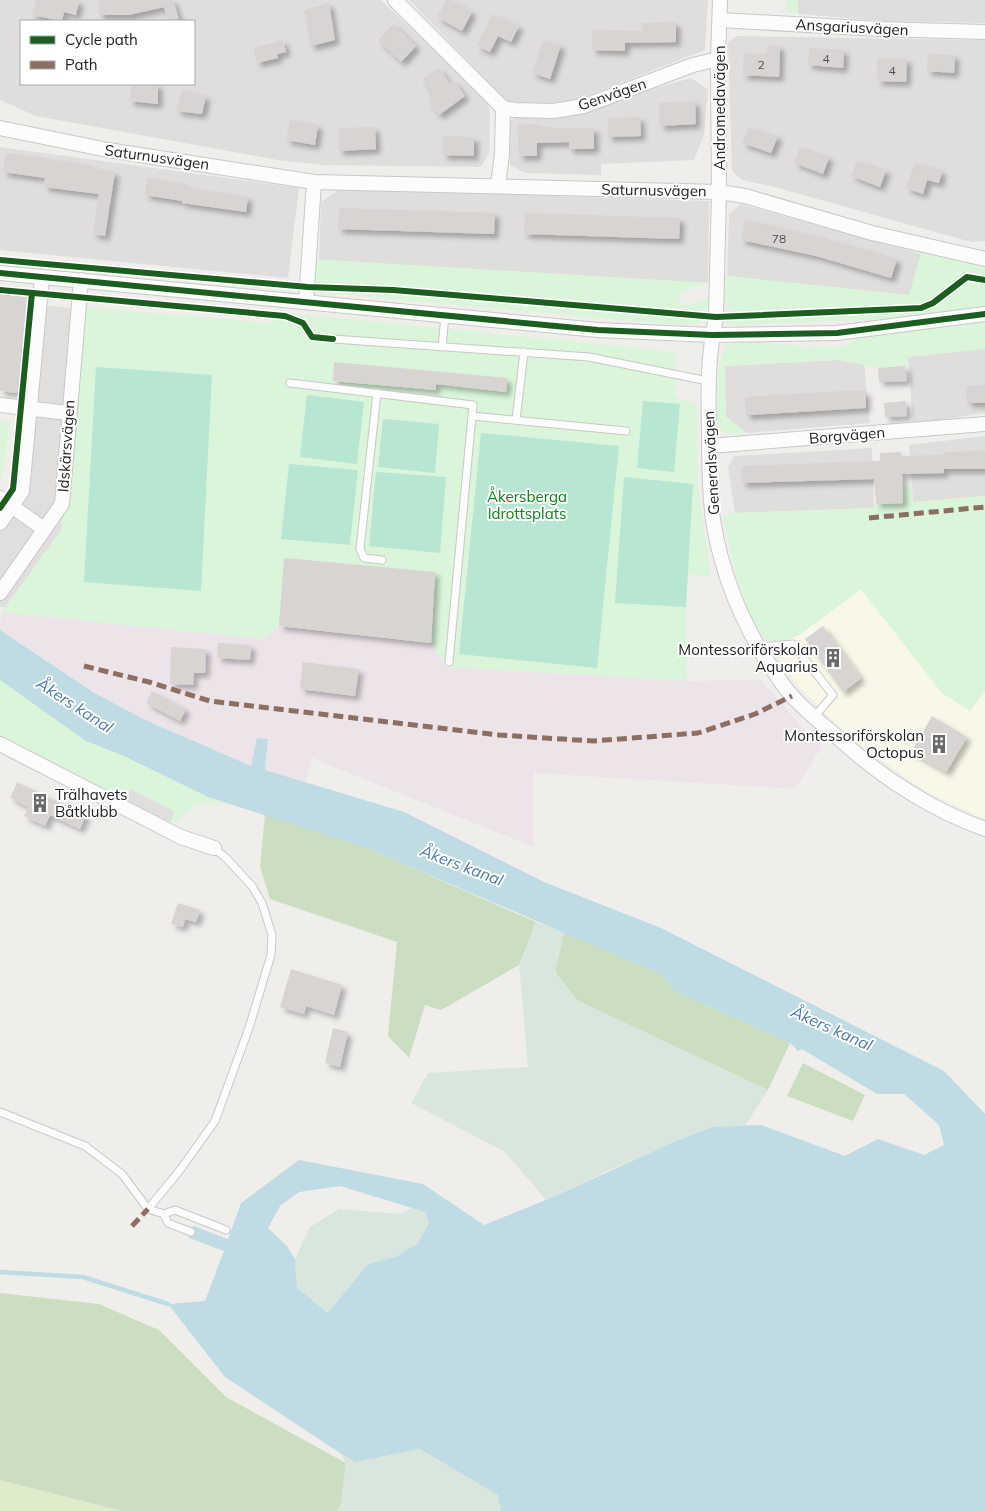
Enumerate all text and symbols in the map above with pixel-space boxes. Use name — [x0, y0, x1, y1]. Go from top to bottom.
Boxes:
street label: Ansgariusvägen — [795, 15, 909, 39]
legend — [20, 20, 195, 85]
text: Cycle path — [65, 30, 138, 49]
street label: Andromedavägen — [710, 46, 729, 170]
house number: 4 — [822, 51, 830, 66]
text: Path — [65, 55, 97, 74]
house number: 2 — [757, 57, 765, 72]
house number: 4 — [888, 63, 896, 78]
street label: Genvägen — [575, 73, 649, 115]
street label: Saturnusvägen — [103, 140, 211, 174]
street label: Saturnusvägen — [601, 180, 707, 200]
house number: 78 — [772, 231, 786, 246]
street label: Idskärsvägen — [53, 399, 79, 493]
street label: Generalsvägen — [699, 410, 723, 516]
street label: Borgvägen — [808, 422, 886, 448]
park label: Åkersberga Idrottsplats — [487, 486, 567, 523]
place label: Montessoriförskolan Aquarius — [678, 640, 818, 676]
building icon: Montessoriförskolan Aquarius — [822, 647, 844, 669]
water label: Åkers kanal — [32, 672, 117, 737]
place label: Montessoriförskolan Octopus — [784, 726, 924, 762]
building icon: Montessoriförskolan Octopus — [928, 733, 950, 755]
place label: Trälhavets Båtklubb — [55, 785, 127, 821]
building icon: Trälhavets Båtklubb — [29, 792, 51, 814]
water label: Åkers kanal — [417, 840, 506, 890]
water label: Åkers kanal — [787, 1001, 876, 1055]

